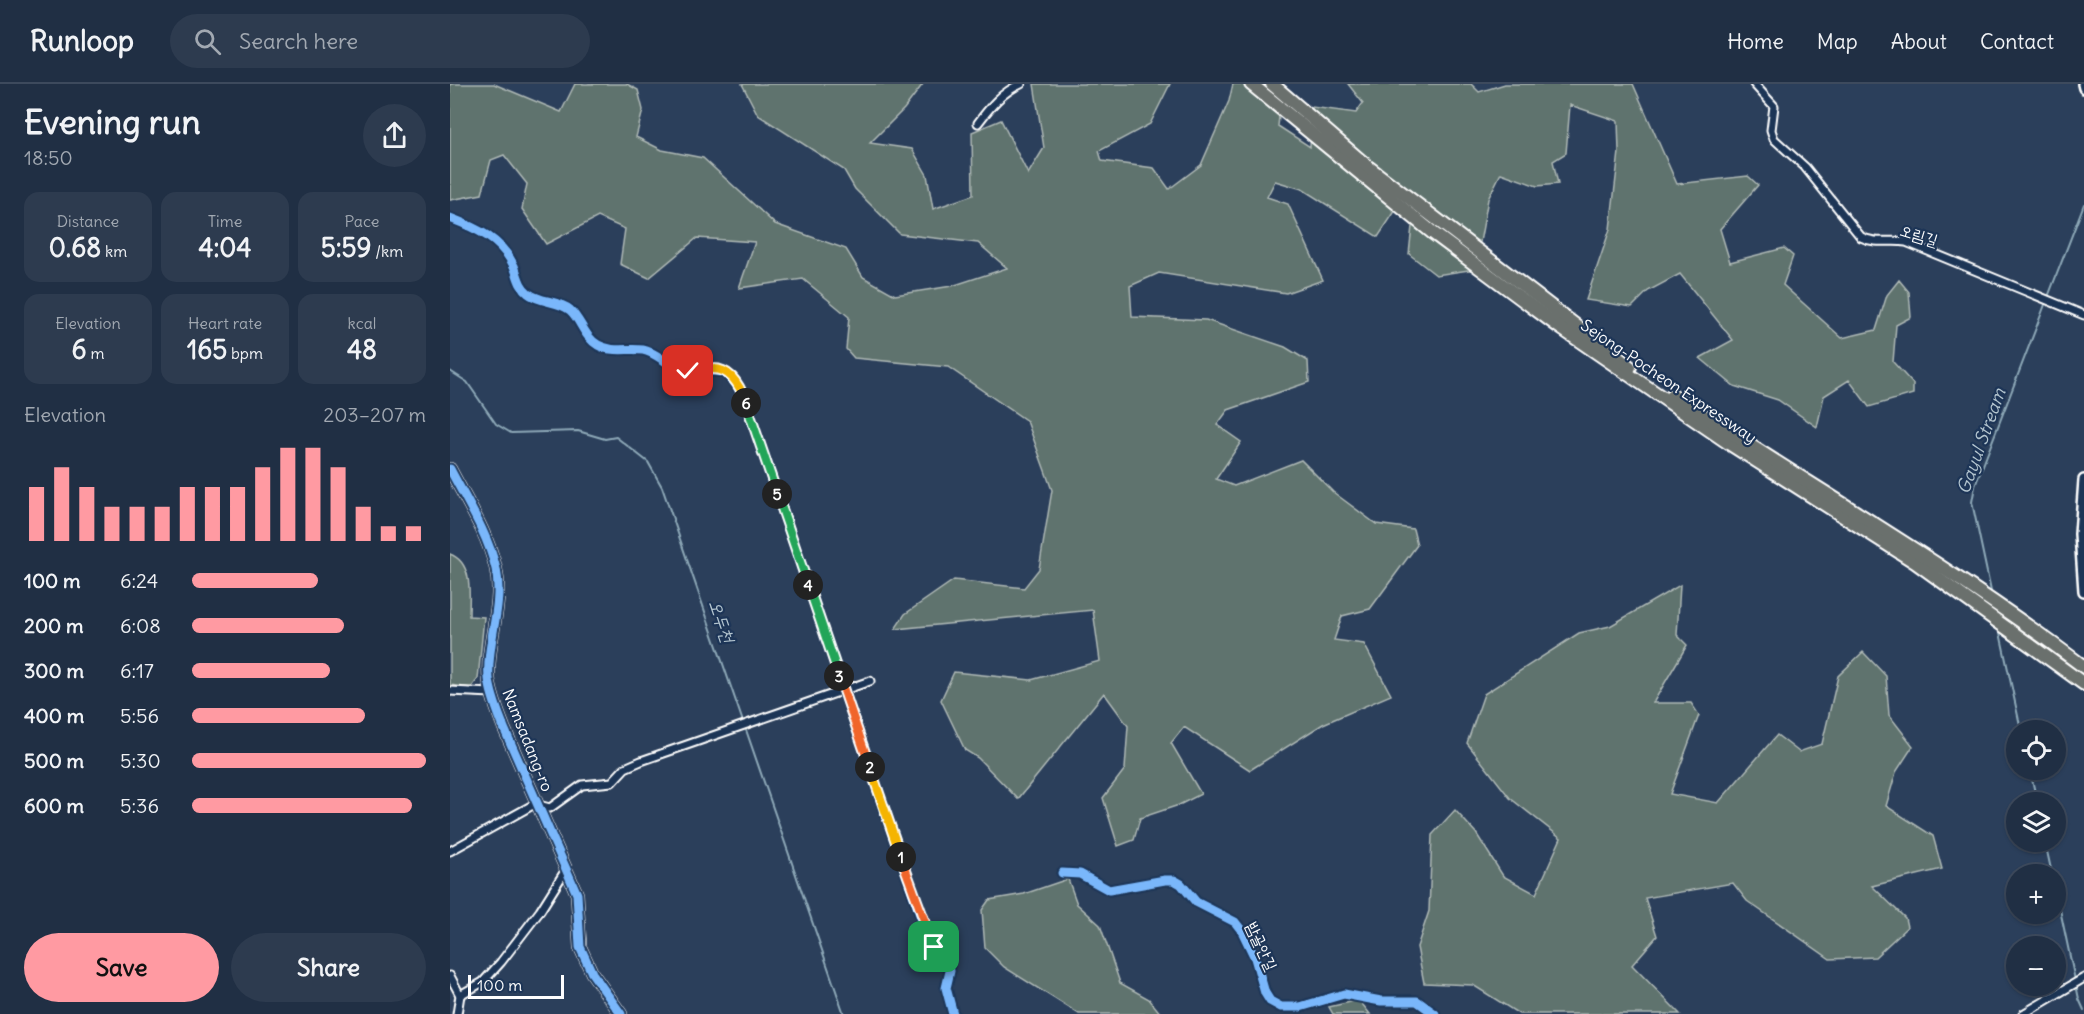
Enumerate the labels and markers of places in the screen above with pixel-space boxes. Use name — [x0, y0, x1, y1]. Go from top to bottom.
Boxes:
pin — [662, 345, 713, 396]
pin: 6 — [731, 388, 761, 418]
pin: 5 — [762, 479, 792, 509]
pin: 4 — [793, 570, 823, 600]
pin: 3 — [824, 661, 854, 691]
pin: 2 — [855, 752, 885, 782]
pin: 1 — [886, 842, 916, 872]
pin — [908, 921, 959, 972]

